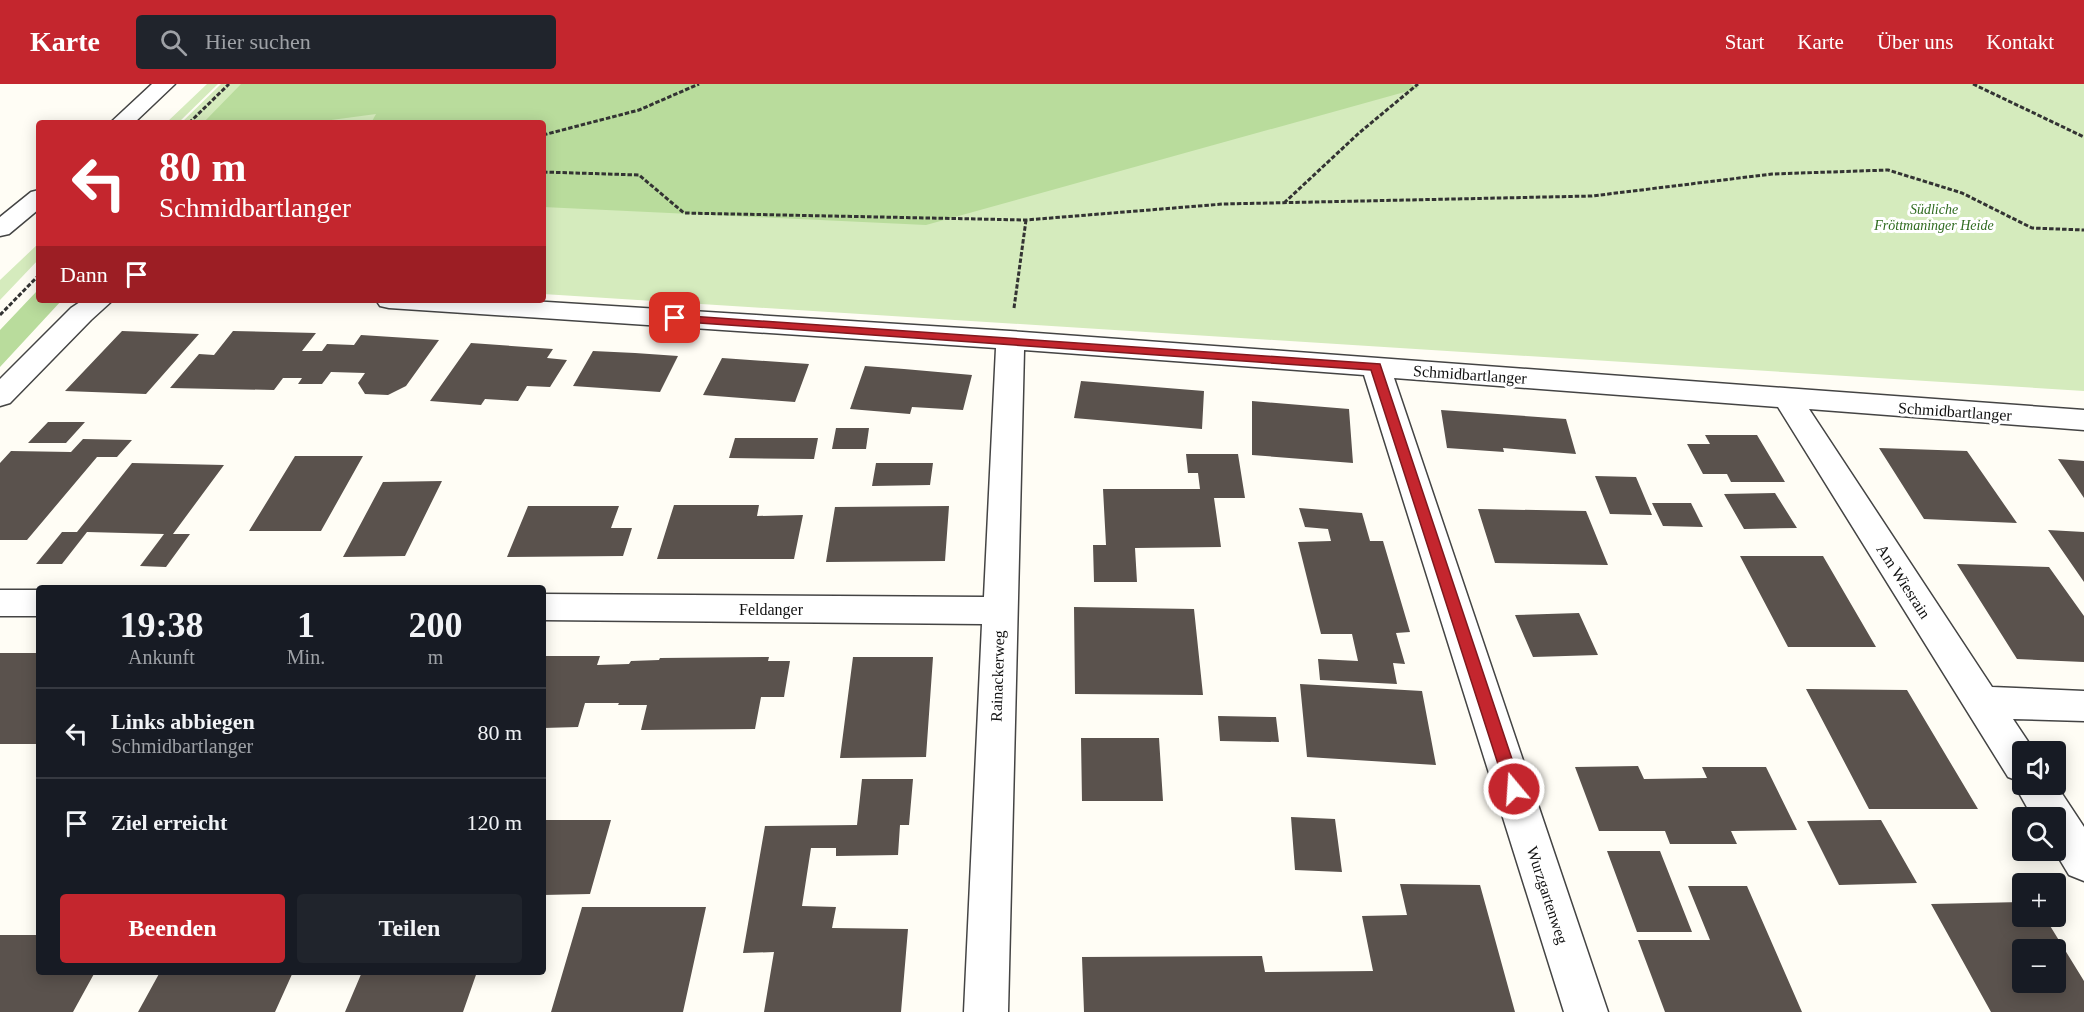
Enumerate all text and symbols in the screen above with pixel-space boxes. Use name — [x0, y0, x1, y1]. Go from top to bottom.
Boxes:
search box — [136, 15, 556, 69]
text: Karte — [30, 26, 100, 57]
icon: search — [157, 26, 190, 59]
text: Hier suchen — [205, 29, 311, 54]
text: Start — [1725, 30, 1764, 54]
text: Karte — [1797, 30, 1844, 54]
text: Über uns — [1877, 30, 1953, 54]
text: Kontakt — [1986, 30, 2054, 54]
icon: left — [60, 144, 138, 222]
text: 80 m — [159, 144, 247, 190]
text: Schmidbartlanger — [159, 193, 351, 223]
park label: Südliche Fröttmaninger Heide — [1873, 202, 1994, 233]
icon: arrive — [120, 258, 153, 291]
text: Dann — [60, 262, 108, 287]
pin — [649, 292, 700, 343]
icon: arrive — [658, 301, 691, 334]
street label: Schmidbartlanger — [1413, 362, 1528, 388]
street label: Schmidbartlanger — [1898, 399, 2013, 425]
street label: Am Wiesrain — [1873, 541, 1934, 621]
street label: Feldanger — [739, 601, 804, 619]
text: 19:38 — [119, 605, 203, 645]
text: 1 — [297, 605, 315, 645]
text: 200 — [409, 605, 463, 645]
street label: Rainackerweg — [987, 630, 1009, 722]
text: Ankunft — [128, 646, 195, 668]
text: Min. — [287, 646, 325, 668]
text: m — [428, 646, 443, 668]
text: Links abbiegen — [111, 709, 255, 734]
icon: left — [60, 717, 93, 750]
text: 80 m — [477, 720, 522, 745]
text: Schmidbartlanger — [111, 735, 253, 757]
map controls — [2012, 741, 2066, 993]
button: sound — [2012, 741, 2066, 795]
position arrow — [1482, 757, 1546, 821]
icon: arrive — [60, 807, 93, 840]
button: search — [2012, 807, 2066, 861]
text: Ziel erreicht — [111, 810, 227, 835]
text: 120 m — [466, 810, 522, 835]
street label: Wurzgartenweg — [1523, 844, 1571, 946]
button: + — [2012, 873, 2066, 927]
button: Beenden — [60, 894, 285, 963]
button: Teilen — [297, 894, 522, 963]
button: − — [2012, 939, 2066, 993]

